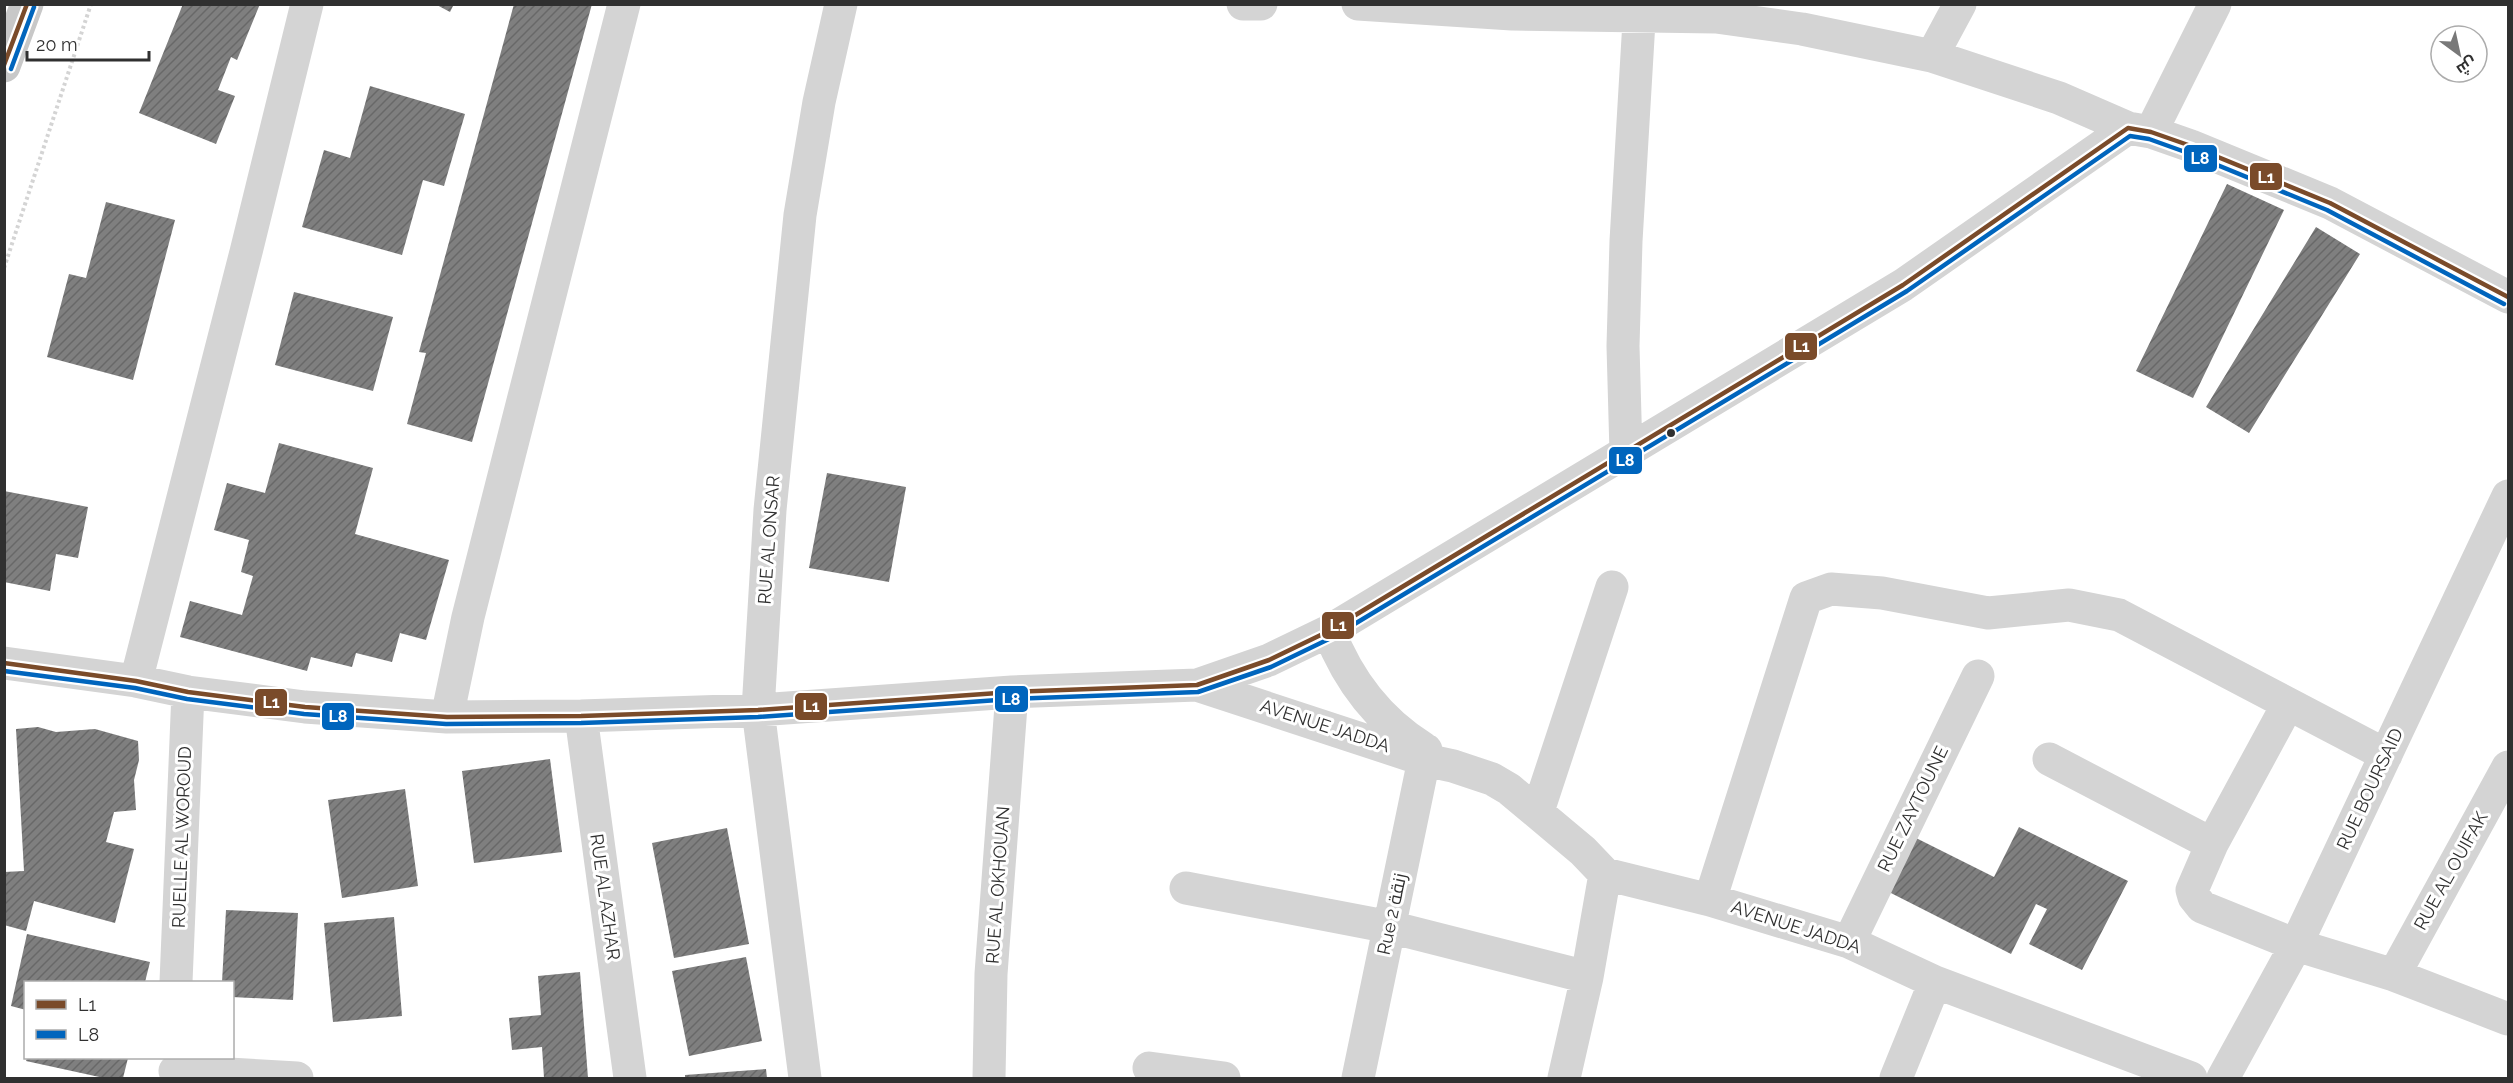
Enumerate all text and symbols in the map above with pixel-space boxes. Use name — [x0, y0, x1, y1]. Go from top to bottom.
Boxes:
scale bar — [27, 24, 148, 62]
north arrow — [2429, 24, 2489, 84]
text: 20 m — [36, 34, 78, 55]
text: ش — [2453, 53, 2481, 80]
line badge: L8 — [2183, 144, 2218, 173]
text: L8 — [2190, 149, 2210, 168]
line badge: L1 — [2249, 162, 2283, 191]
text: L1 — [2257, 168, 2275, 187]
line badge: L1 — [1784, 332, 1818, 361]
text: L1 — [1792, 337, 1810, 356]
unlabelled marker — [1665, 427, 1677, 439]
line badge: L8 — [1608, 446, 1643, 475]
text: L8 — [1615, 451, 1635, 470]
street label: RUE AL ONSAR — [754, 475, 783, 605]
line badge: L1 — [1321, 611, 1355, 640]
text: L1 — [1329, 616, 1347, 635]
line badge: L8 — [994, 685, 1029, 713]
line badge: L1 — [254, 688, 288, 717]
text: L8 — [1001, 690, 1021, 709]
line badge: L1 — [794, 692, 828, 721]
text: L1 — [262, 693, 280, 712]
street label: AVENUE JADDA — [1258, 695, 1393, 756]
text: L1 — [802, 697, 820, 716]
line badge: L8 — [321, 702, 355, 731]
text: L8 — [328, 707, 348, 726]
street label: RUE BOURSAID — [2332, 724, 2407, 853]
street label: RUE ZAYTOUNE — [1873, 743, 1952, 875]
street label: RUELLE AL WOROUD — [168, 746, 195, 928]
street label: RUE AL OKHOUAN — [982, 805, 1013, 965]
street label: RUE AL OUIFAK — [2409, 808, 2492, 934]
street label: RUE AL AZHAR — [586, 832, 625, 962]
street label: Rue 2 زنقة — [1373, 871, 1411, 957]
street label: AVENUE JADDA — [1729, 896, 1864, 957]
legend — [24, 981, 234, 1059]
text: L1 — [78, 994, 96, 1015]
text: L8 — [78, 1024, 99, 1045]

